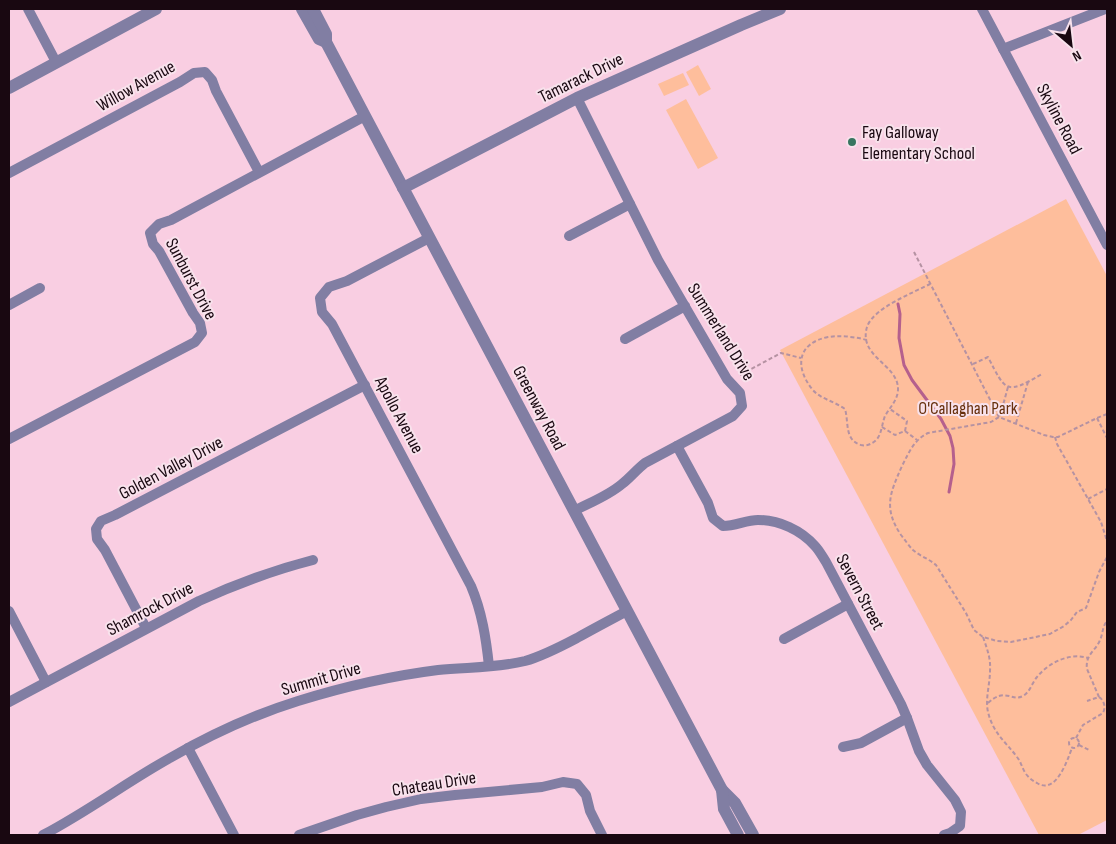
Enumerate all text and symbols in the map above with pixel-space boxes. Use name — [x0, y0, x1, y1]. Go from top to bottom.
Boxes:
north arrow — [1046, 20, 1096, 70]
text: N — [1070, 47, 1084, 65]
street label: Tamarack Drive — [535, 48, 627, 108]
street label: Willow Avenue — [93, 56, 179, 116]
street label: Skyline Road — [1032, 80, 1086, 158]
place label: Fay Galloway Elementary School — [862, 122, 975, 164]
marker: Fay Galloway Elementary School — [846, 136, 858, 148]
street label: Sunburst Drive — [161, 235, 221, 323]
street label: Summerland Drive — [683, 280, 759, 384]
street label: Greenway Road — [508, 362, 570, 454]
street label: Apollo Avenue — [370, 372, 428, 457]
park label: O'Callaghan Park — [918, 398, 1018, 419]
street label: Golden Valley Drive — [115, 432, 227, 504]
street label: Severn Street — [831, 551, 889, 634]
street label: Shamrock Drive — [103, 578, 197, 640]
street label: Summit Drive — [279, 658, 363, 700]
street label: Chateau Drive — [391, 767, 477, 801]

